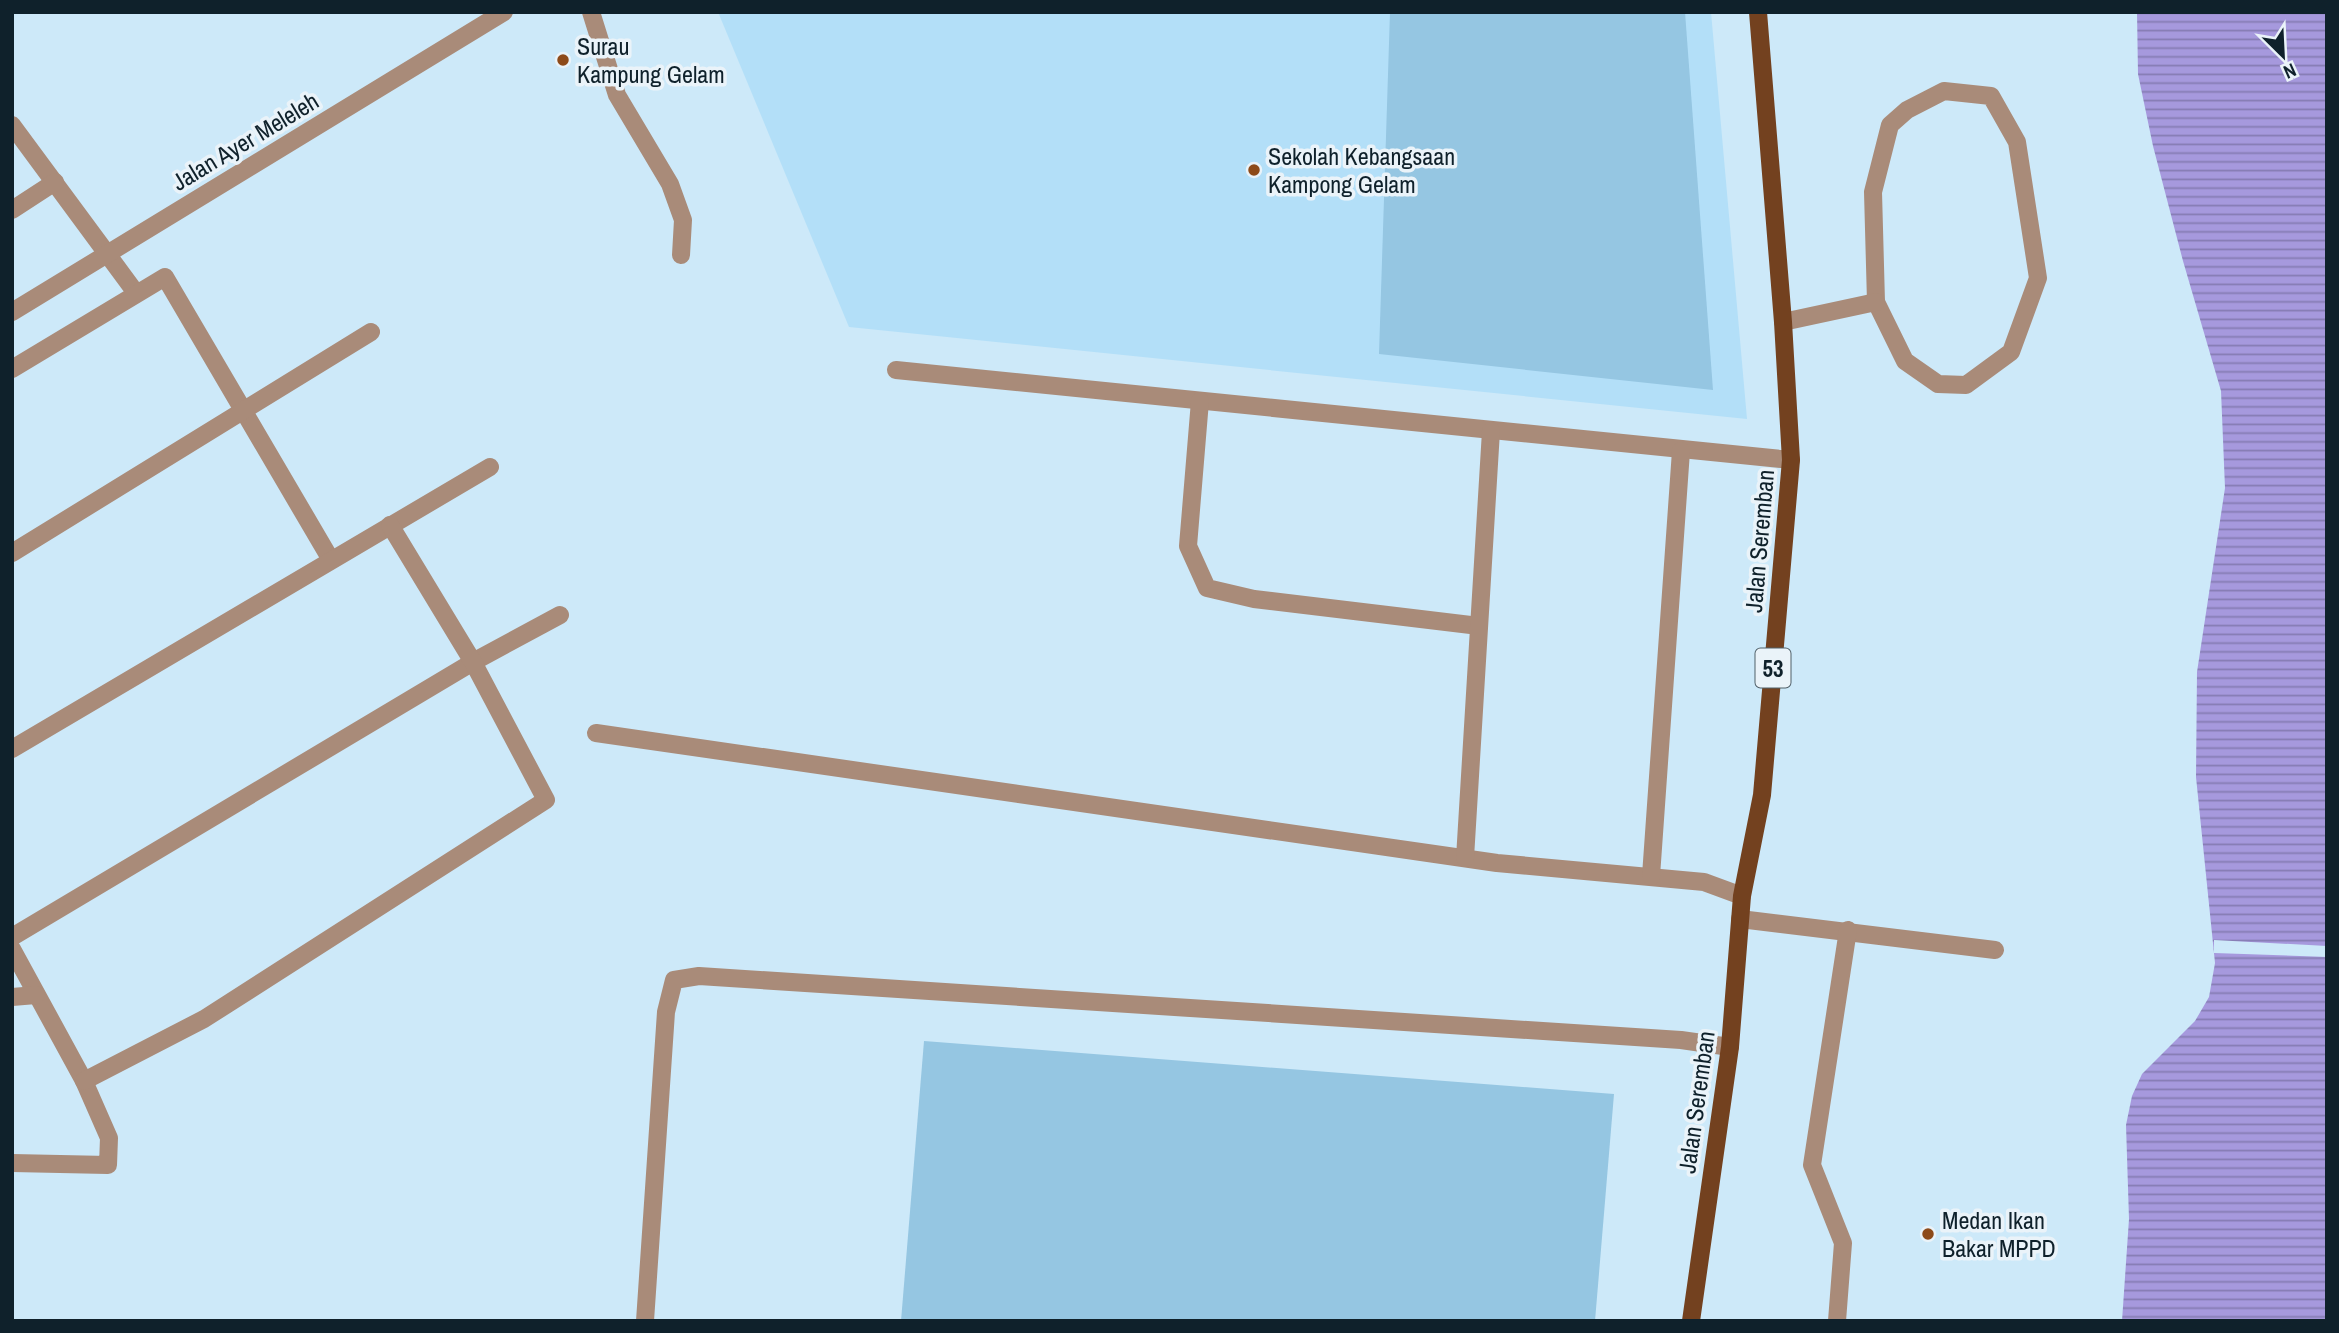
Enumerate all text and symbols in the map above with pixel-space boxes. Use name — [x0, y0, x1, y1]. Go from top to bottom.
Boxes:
north arrow — [2248, 21, 2318, 91]
place label: Surau Kampung Gelam — [577, 30, 725, 90]
marker: Surau Kampung Gelam — [555, 52, 571, 68]
text: N — [2279, 57, 2300, 86]
street label: Jalan Ayer Meleleh — [166, 85, 324, 197]
place label: Sekolah Kebangsaan Kampong Gelam — [1268, 140, 1455, 200]
marker: Sekolah Kebangsaan Kampong Gelam — [1246, 162, 1262, 178]
street label: Jalan Seremban — [1737, 468, 1781, 614]
road number: 53 — [1756, 648, 1790, 688]
street label: Jalan Seremban — [1670, 1029, 1722, 1175]
place label: Medan Ikan Bakar MPPD — [1942, 1204, 2056, 1264]
marker: Medan Ikan Bakar MPPD — [1920, 1226, 1936, 1242]

